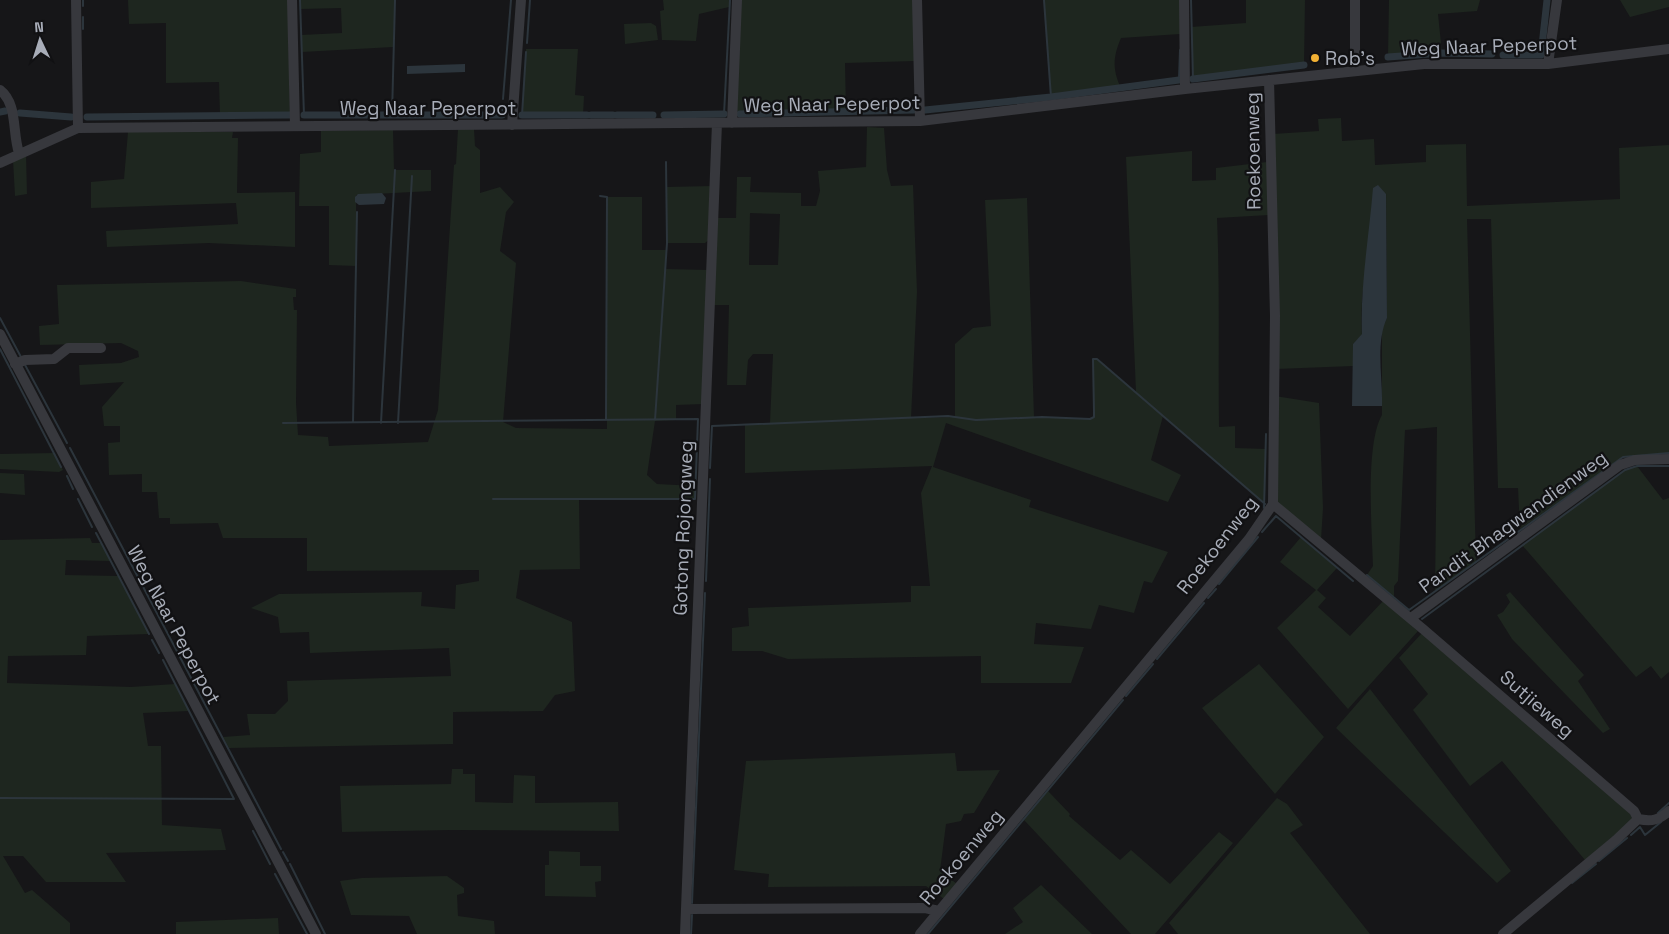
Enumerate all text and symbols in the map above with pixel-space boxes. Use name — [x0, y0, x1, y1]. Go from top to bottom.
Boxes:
north arrow — [15, 15, 65, 65]
text: N — [34, 18, 44, 36]
street label: Weg Naar Peperpot — [1400, 30, 1578, 62]
place label: Rob's — [1325, 46, 1375, 71]
marker: Rob's — [1309, 52, 1321, 64]
street label: Weg Naar Peperpot — [744, 90, 920, 118]
street label: Roekoenweg — [1239, 92, 1267, 210]
street label: Weg Naar Peperpot — [340, 96, 516, 121]
street label: Gotong Rojongweg — [667, 440, 699, 616]
street label: Pandit Bhagwandienweg — [1414, 445, 1612, 599]
street label: Roekoenweg — [1171, 491, 1263, 599]
street label: Weg Naar Peperpot — [122, 541, 226, 709]
street label: Sutjieweg — [1494, 665, 1580, 743]
street label: Roekoenweg — [914, 804, 1008, 910]

